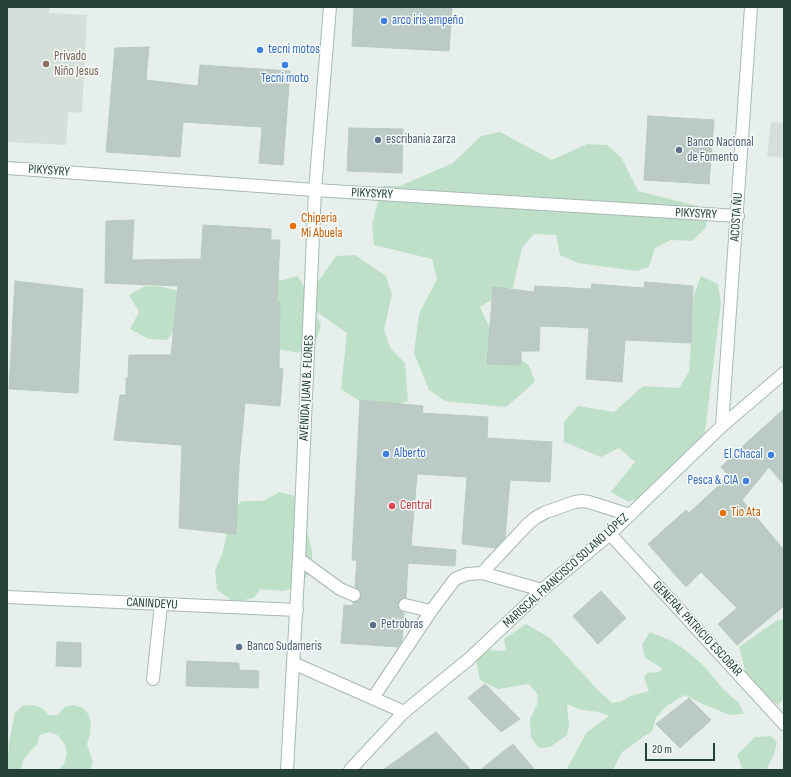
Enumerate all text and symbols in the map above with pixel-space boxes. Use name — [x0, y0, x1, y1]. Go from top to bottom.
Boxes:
place label: arco iris empeño — [392, 13, 464, 29]
marker: arco iris empeño — [379, 16, 389, 26]
place label: tecni motos — [268, 42, 320, 58]
marker: tecni motos — [255, 45, 265, 55]
place label: Privado Niño Jesus — [54, 49, 99, 80]
marker: Privado Niño Jesus — [41, 59, 51, 69]
marker: Tecni moto — [280, 60, 290, 70]
place label: Tecni moto — [261, 71, 309, 87]
place label: escribania zarza — [386, 132, 456, 148]
marker: escribania zarza — [373, 135, 383, 145]
place label: Banco Nacional de Fomento — [687, 135, 754, 166]
marker: Banco Nacional de Fomento — [674, 145, 684, 155]
street label: PIKYSYRY — [28, 162, 70, 180]
street label: PIKYSYRY — [351, 185, 393, 203]
street label: ACOSTA ÑU — [728, 192, 746, 242]
street label: PIKYSYRY — [675, 205, 717, 223]
place label: Chiperia Mi Abuela — [301, 211, 342, 242]
marker: Chiperia Mi Abuela — [288, 221, 298, 231]
street label: AVENIDA JUAN B. FLORES — [296, 335, 318, 441]
place label: Alberto — [394, 446, 426, 462]
place label: El Chacal — [724, 447, 763, 463]
marker: Alberto — [381, 449, 391, 459]
marker: El Chacal — [766, 450, 776, 460]
place label: Pesca & CIA — [687, 473, 738, 489]
marker: Pesca & CIA — [741, 476, 751, 486]
place label: Central — [400, 498, 432, 514]
marker: Central — [387, 501, 397, 511]
place label: Tio Ata — [731, 505, 761, 521]
marker: Tio Ata — [718, 508, 728, 518]
street label: MARISCAL FRANCISCO SOLANO LÓPEZ — [500, 511, 632, 631]
street label: GENERAL PATRICIO ESCOBAR — [649, 578, 745, 680]
street label: CANINDEYU — [126, 595, 178, 613]
place label: Petrobras — [381, 617, 423, 633]
marker: Petrobras — [368, 620, 378, 630]
place label: Banco Sudameris — [247, 639, 322, 655]
marker: Banco Sudameris — [234, 642, 244, 652]
scale bar — [647, 735, 717, 761]
text: 20 m — [652, 742, 672, 757]

